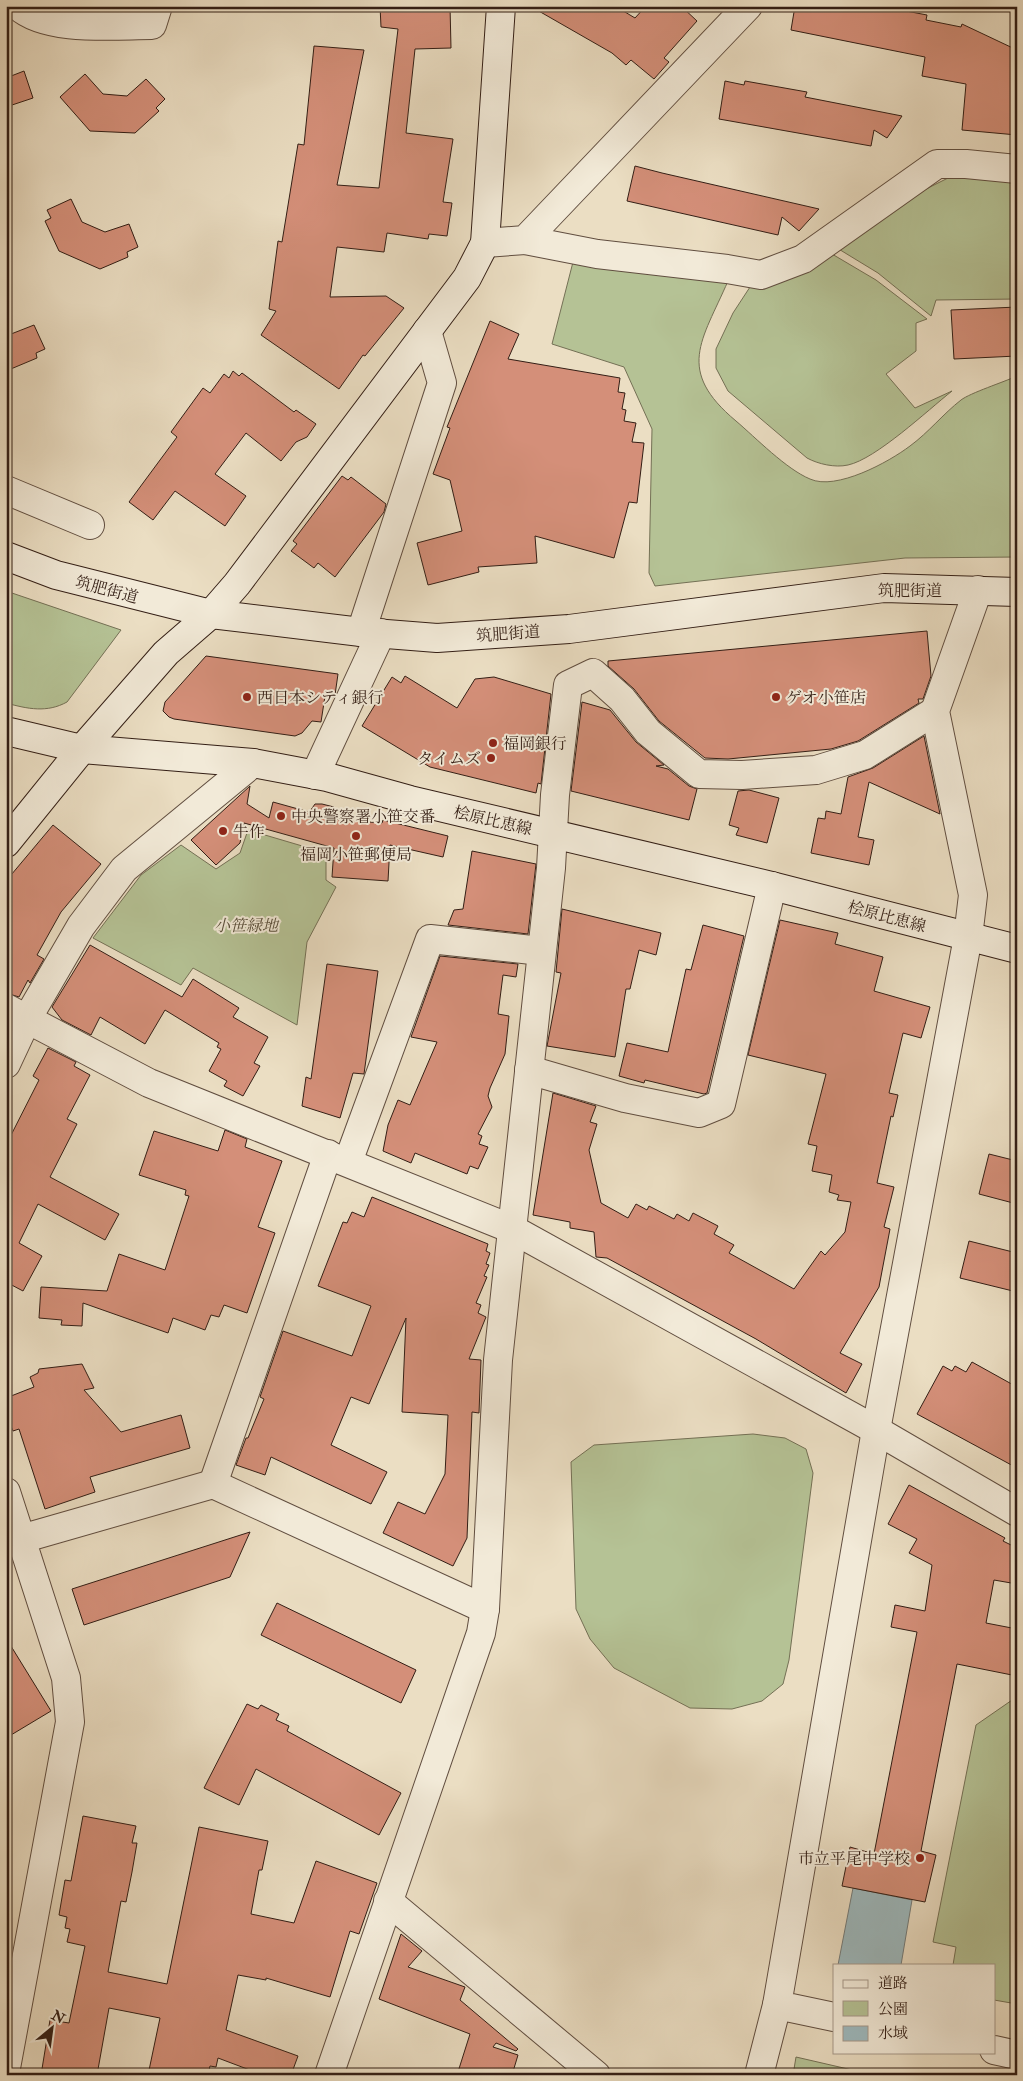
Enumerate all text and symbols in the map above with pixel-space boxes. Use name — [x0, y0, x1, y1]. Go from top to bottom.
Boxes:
street label: 筑肥街道 — [73, 572, 140, 608]
street label: 筑肥街道 — [878, 581, 942, 601]
street label: 筑肥街道 — [475, 622, 541, 646]
place label: 西日本シティ銀行 — [257, 688, 384, 708]
place label: ゲオ小笹店 — [786, 688, 866, 708]
marker: 西日本シティ銀行 — [241, 691, 253, 703]
marker: ゲオ小笹店 — [770, 691, 782, 703]
place label: 福岡銀行 — [503, 734, 567, 754]
marker: 福岡銀行 — [487, 737, 499, 749]
place label: タイムズ — [417, 749, 481, 769]
marker: タイムズ — [485, 752, 497, 764]
street label: 桧原比恵線 — [452, 802, 534, 840]
place label: 中央警察署小笹交番 — [291, 807, 435, 827]
marker: 中央警察署小笹交番 — [275, 810, 287, 822]
place label: 牛作 — [233, 822, 265, 842]
marker: 牛作 — [217, 825, 229, 837]
marker: 福岡小笹郵便局 — [350, 830, 362, 842]
place label: 福岡小笹郵便局 — [300, 845, 412, 865]
street label: 桧原比恵線 — [846, 897, 928, 937]
park label: 小笹緑地 — [214, 916, 280, 936]
place label: 市立平尾中学校 — [798, 1849, 910, 1869]
marker: 市立平尾中学校 — [914, 1852, 926, 1864]
legend — [833, 1964, 996, 2054]
text: 道路 — [878, 1974, 908, 1993]
text: 公園 — [878, 2000, 908, 2019]
north arrow — [28, 2004, 78, 2054]
text: N — [48, 2006, 68, 2028]
text: 水域 — [878, 2024, 908, 2043]

